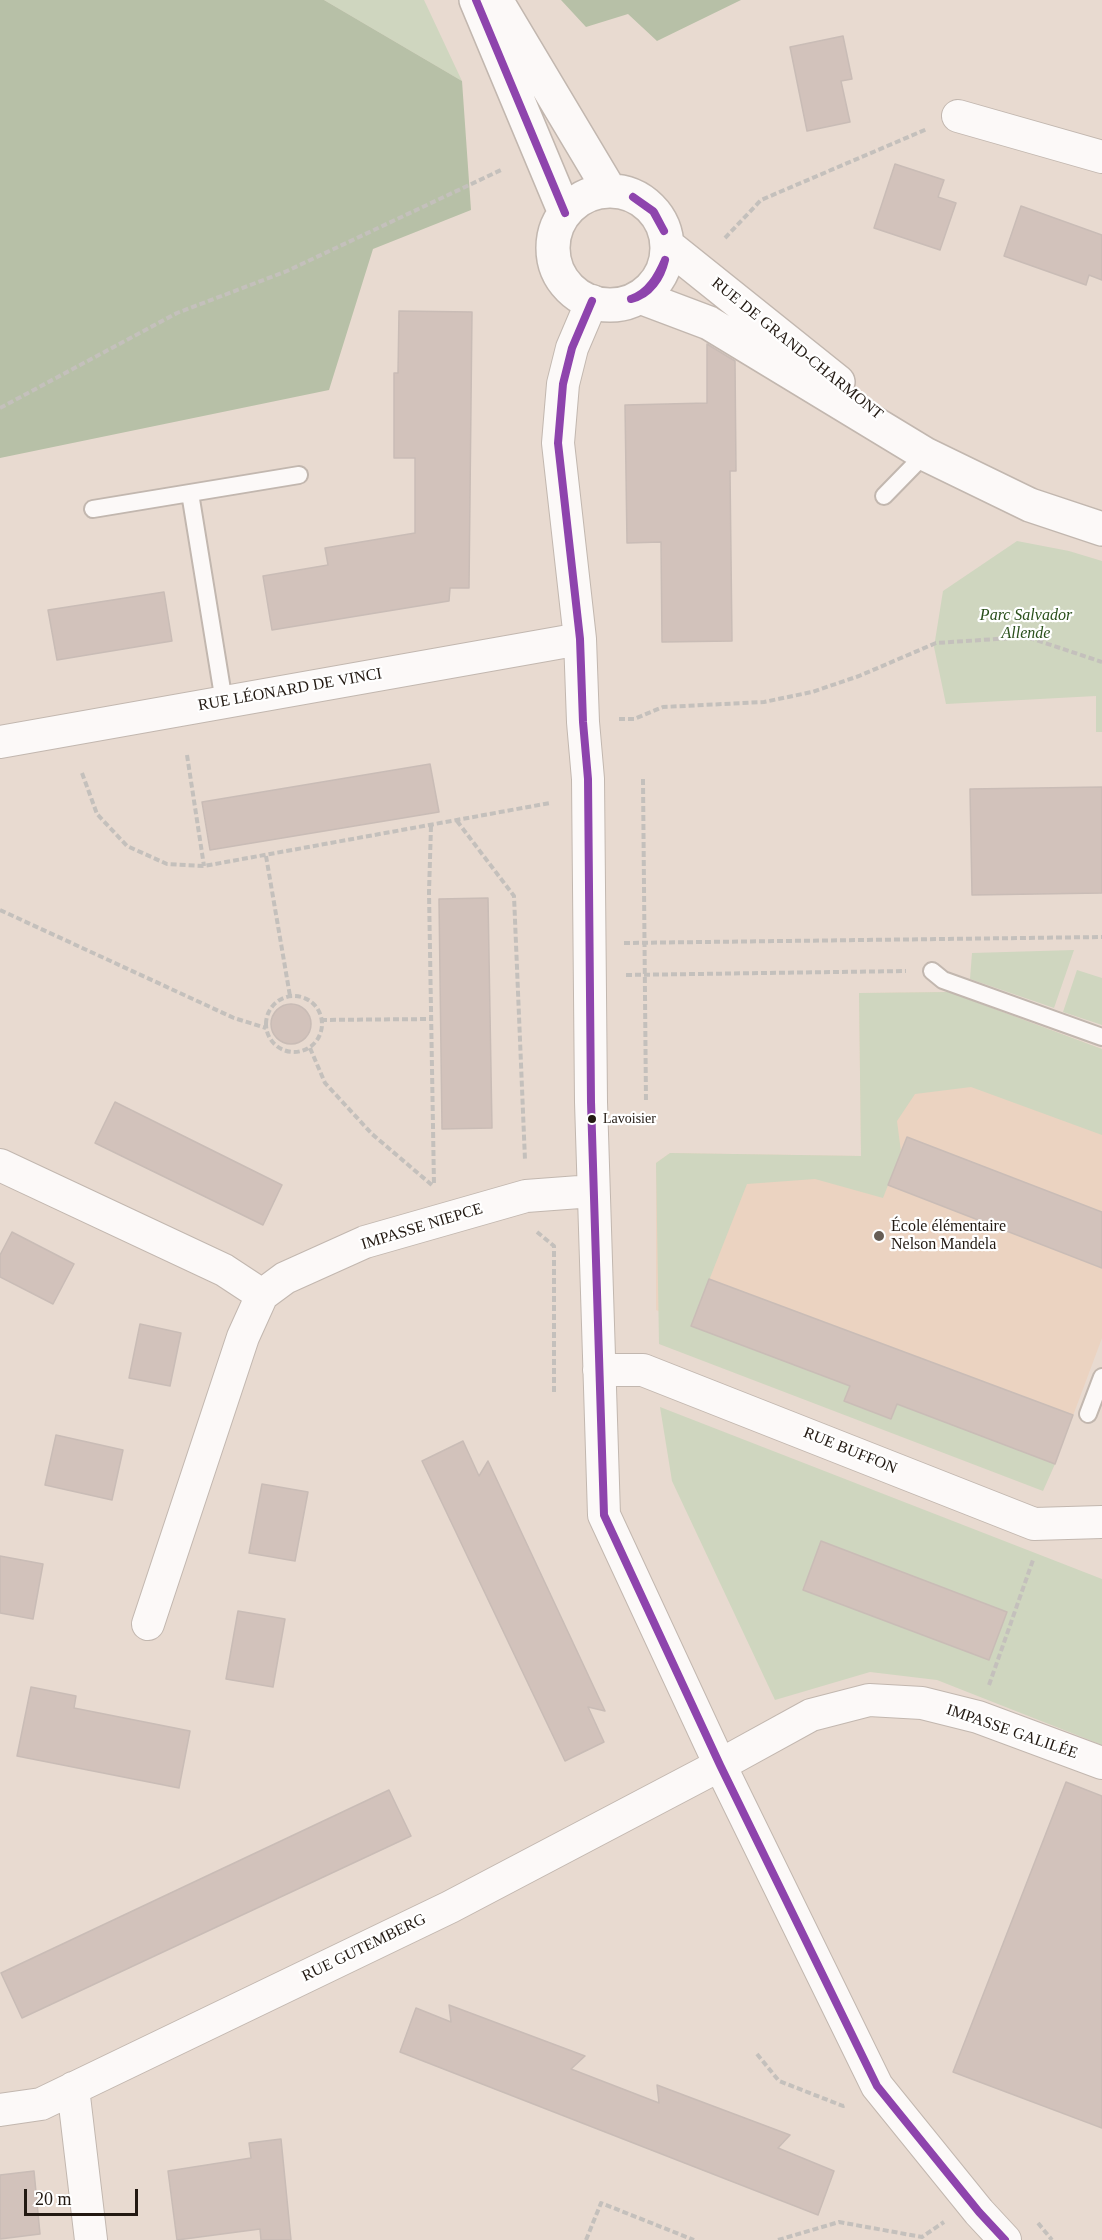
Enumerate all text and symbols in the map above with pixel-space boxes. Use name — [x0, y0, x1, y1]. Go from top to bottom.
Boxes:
street label: RUE DE GRAND-CHARMONT — [707, 274, 887, 424]
park label: Parc Salvador Allende — [980, 606, 1072, 644]
street label: RUE LÉONARD DE VINCI — [197, 664, 383, 716]
place label: Lavoisier — [603, 1111, 656, 1127]
marker: Lavoisier — [586, 1113, 598, 1125]
street label: IMPASSE NIEPCE — [359, 1199, 485, 1255]
place label: École élémentaire Nelson Mandela — [891, 1217, 1006, 1255]
marker: École élémentaire Nelson Mandela — [872, 1229, 886, 1243]
street label: RUE BUFFON — [800, 1424, 900, 1478]
street label: IMPASSE GALILÉE — [944, 1701, 1080, 1763]
street label: RUE GUTEMBERG — [299, 1910, 429, 1986]
scale bar — [27, 2177, 141, 2215]
text: 20 m — [35, 2189, 72, 2209]

